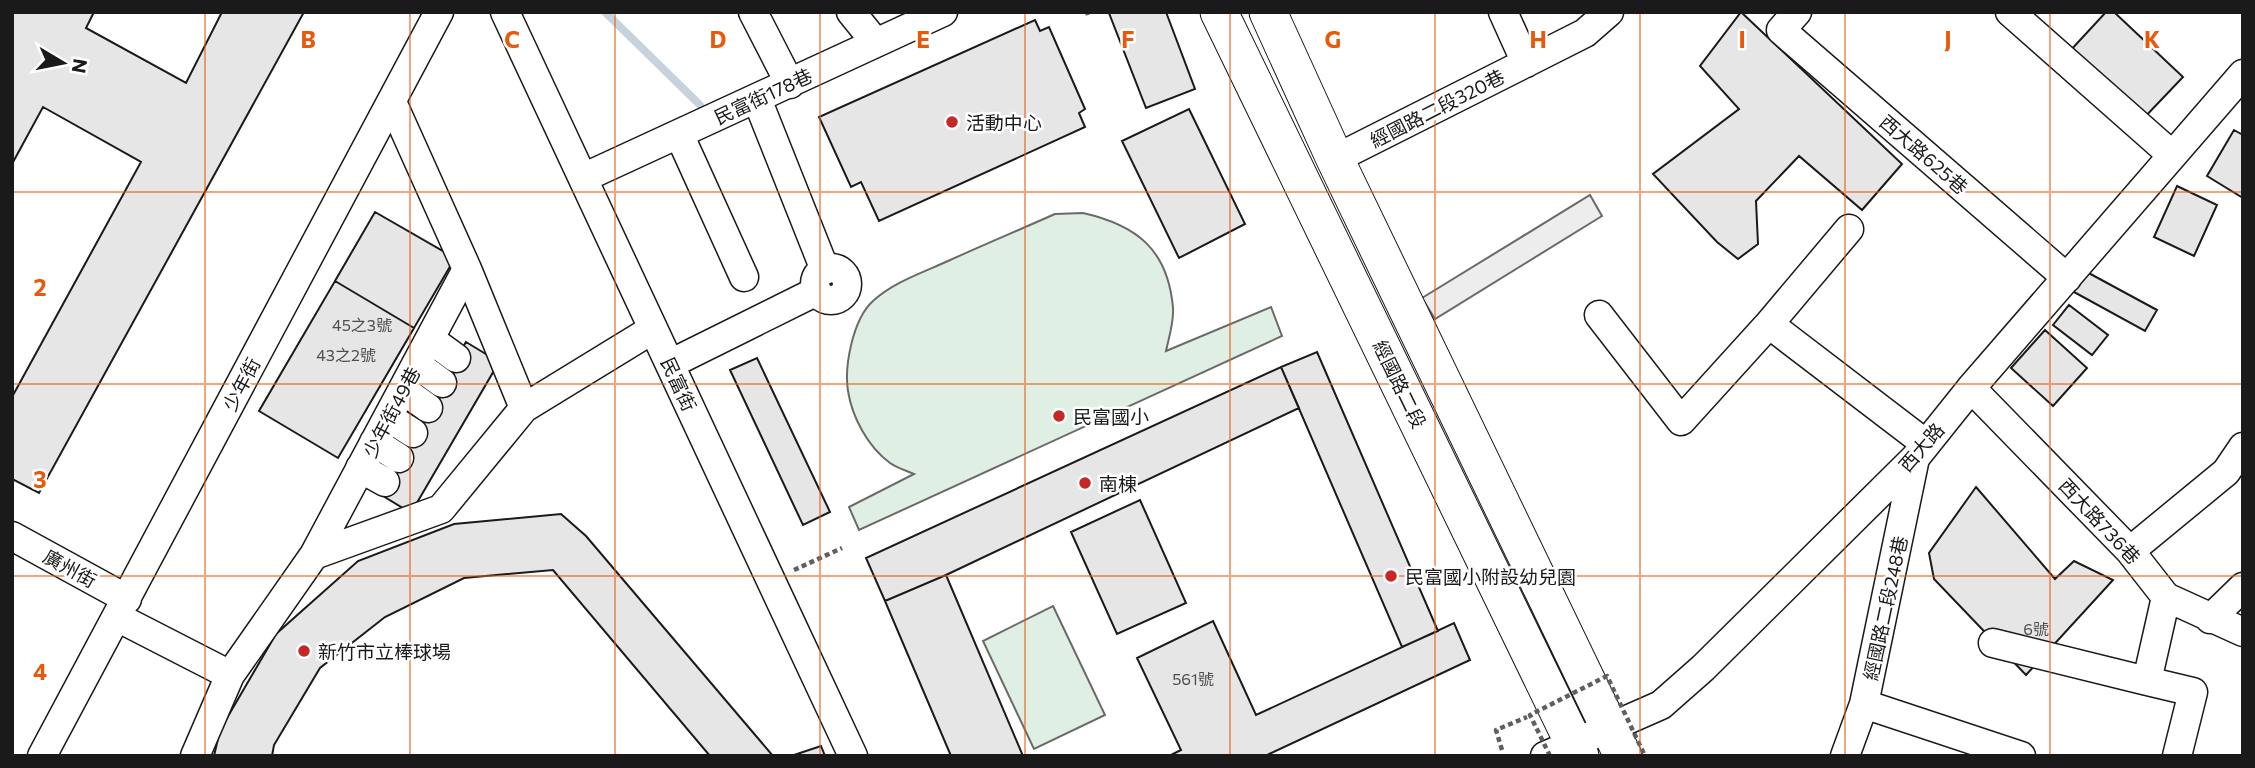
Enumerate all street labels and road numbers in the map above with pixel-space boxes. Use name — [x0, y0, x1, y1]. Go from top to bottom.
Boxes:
street label: 民富街178巷 — [710, 63, 816, 129]
street label: 經國路二段320巷 — [1366, 64, 1508, 152]
street label: 西大路625巷 — [1875, 110, 1973, 198]
street label: 經國路二段 — [1369, 336, 1431, 432]
street label: 少年街 — [217, 353, 265, 415]
street label: 民富街 — [657, 353, 701, 415]
street label: 少年街49巷 — [358, 363, 424, 461]
street label: 西大路 — [1894, 418, 1948, 476]
street label: 西大路736巷 — [2055, 474, 2145, 568]
street label: 經國路二段248巷 — [1858, 534, 1912, 682]
street label: 廣州街 — [39, 544, 101, 592]

